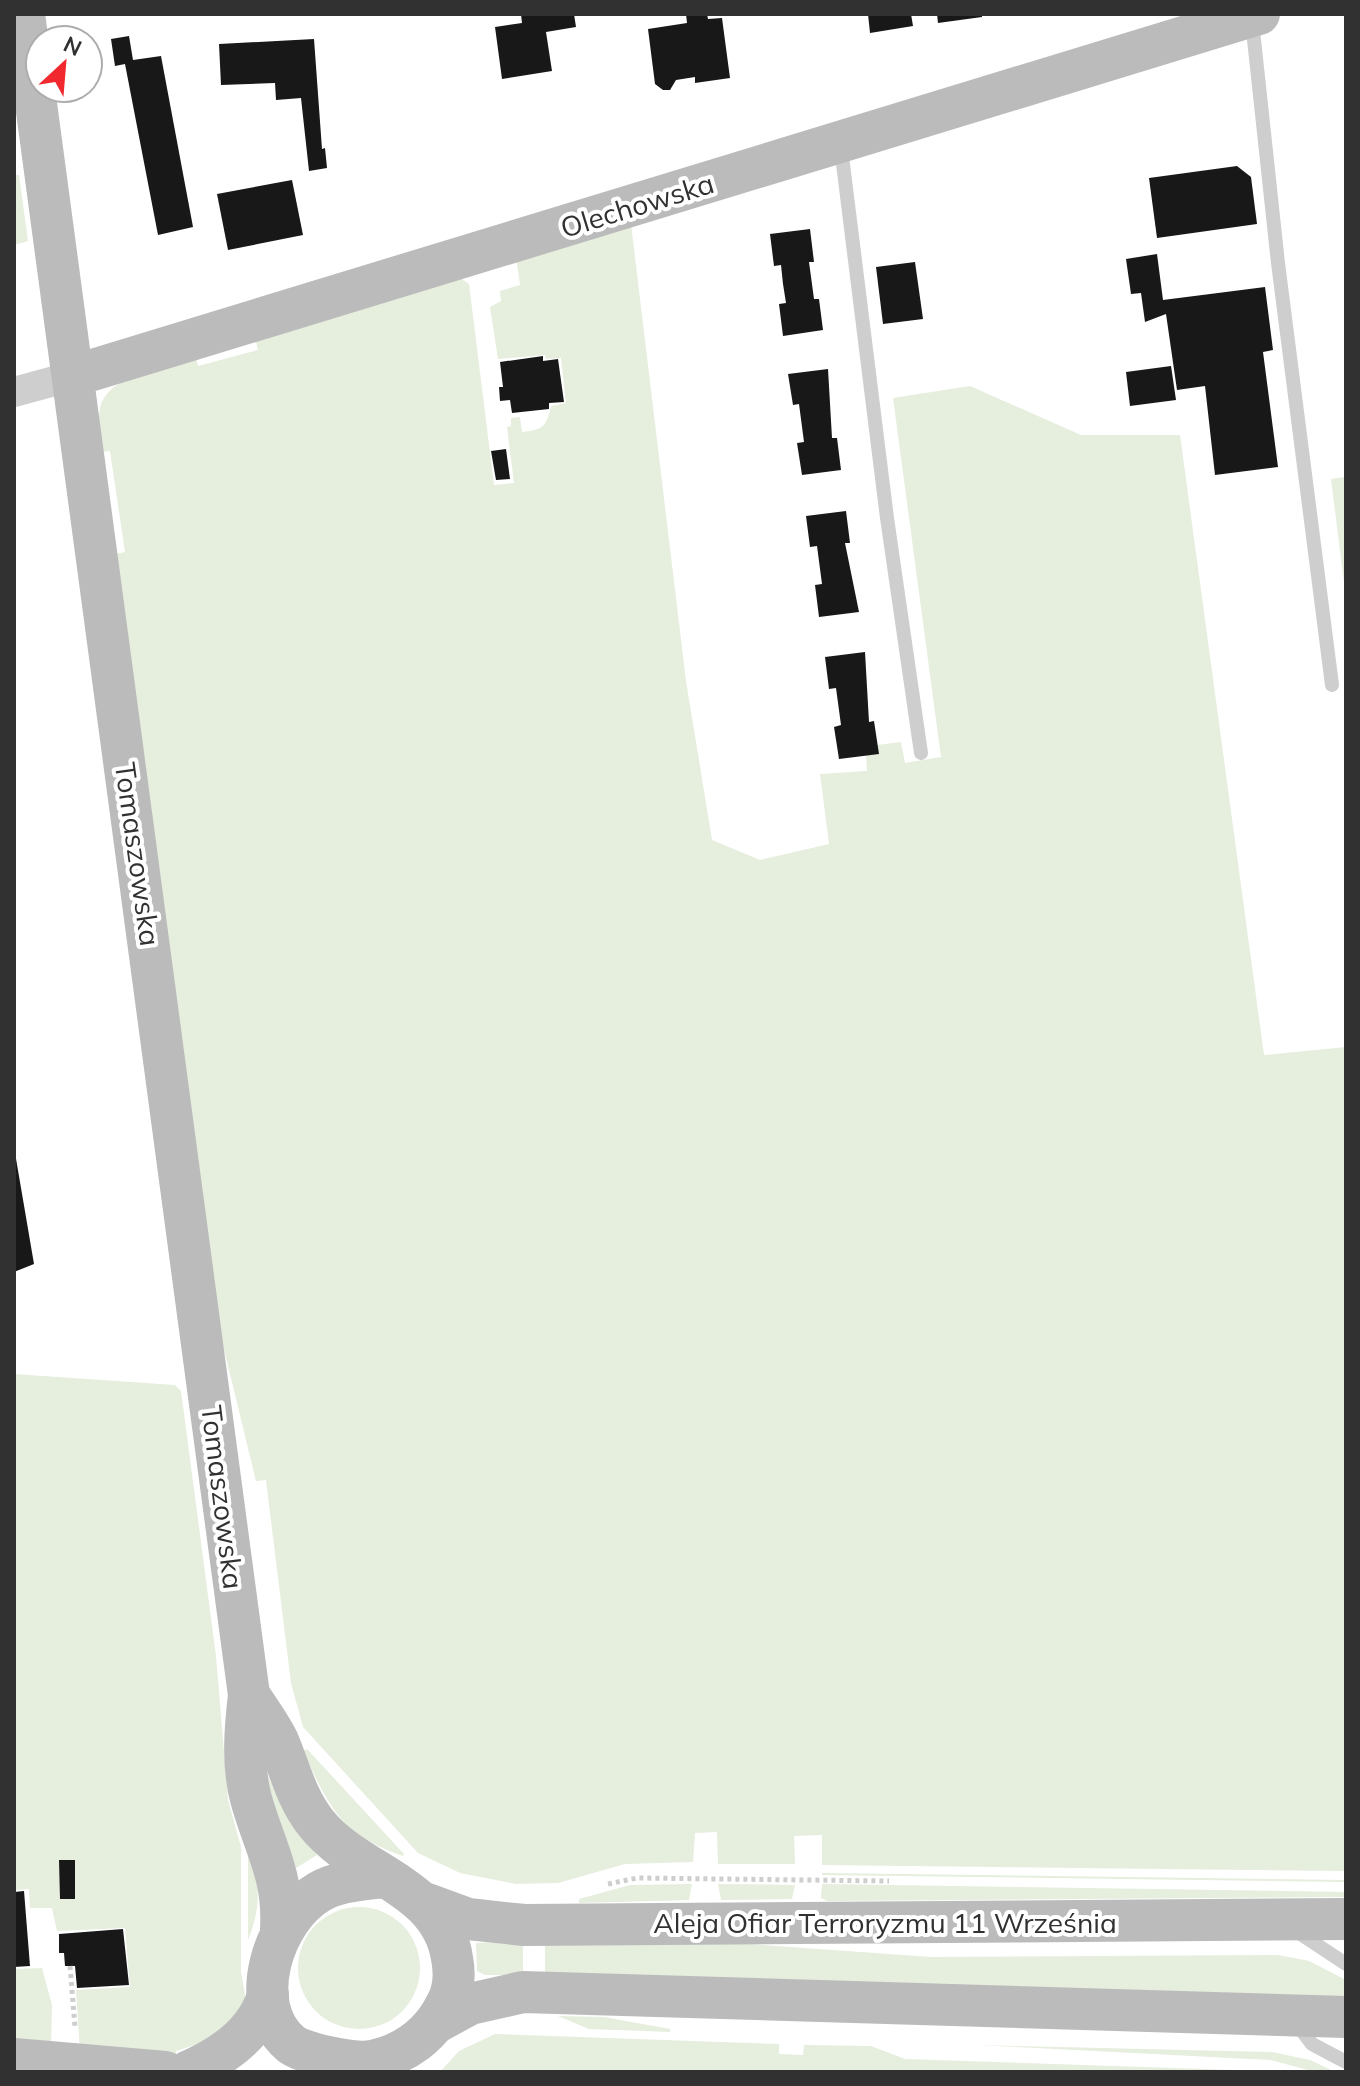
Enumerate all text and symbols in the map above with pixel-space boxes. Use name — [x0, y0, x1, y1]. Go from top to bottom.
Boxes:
north arrow — [24, 24, 104, 104]
text: N — [59, 30, 86, 62]
street label: Olechowska — [556, 165, 718, 245]
street label: Tomaszowska — [108, 760, 168, 948]
street label: Tomaszowska — [194, 1403, 252, 1591]
street label: Aleja Ofiar Terroryzmu 11 Września — [653, 1905, 1117, 1940]

